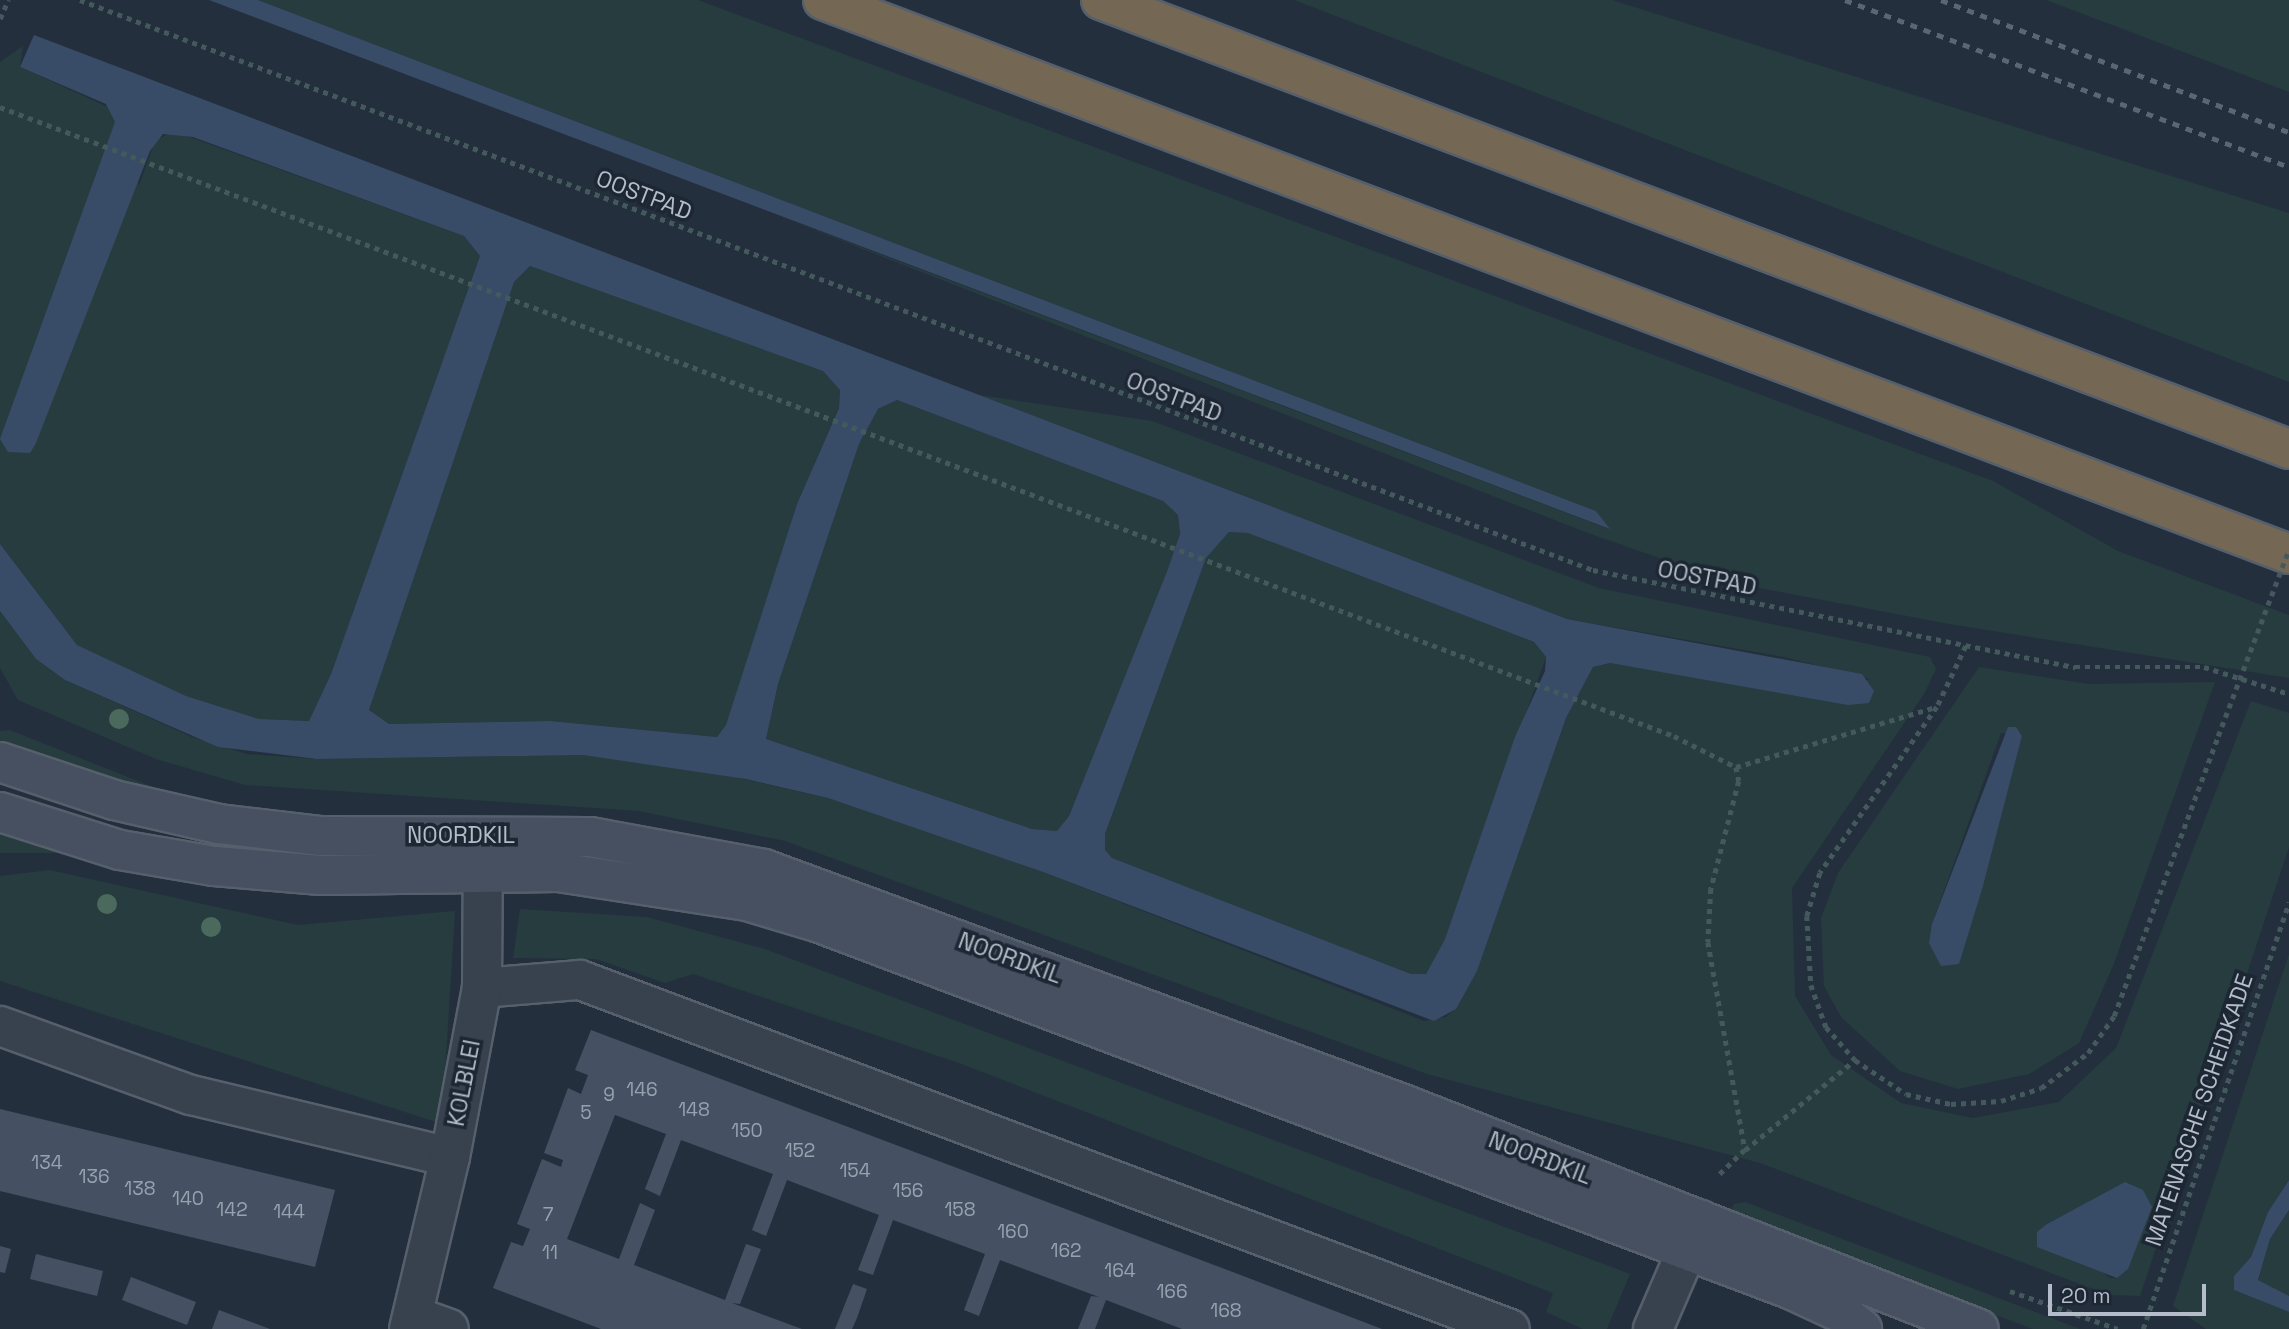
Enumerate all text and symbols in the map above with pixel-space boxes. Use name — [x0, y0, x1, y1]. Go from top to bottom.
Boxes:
street label: OOSTPAD — [592, 164, 696, 226]
street label: OOSTPAD — [1122, 366, 1226, 428]
street label: OOSTPAD — [1655, 555, 1759, 601]
street label: NOORDKIL — [407, 821, 515, 849]
street label: NOORDKIL — [955, 927, 1065, 989]
street label: MATENASCHE SCHEIDKADE — [2139, 970, 2259, 1250]
street label: KOLBLEI — [442, 1037, 486, 1129]
house number: 146 — [626, 1079, 658, 1101]
house number: 9 — [603, 1084, 615, 1106]
house number: 148 — [678, 1099, 710, 1121]
house number: 5 — [580, 1102, 592, 1124]
house number: 150 — [731, 1120, 763, 1142]
street label: NOORDKIL — [1485, 1126, 1595, 1190]
house number: 152 — [785, 1140, 815, 1162]
house number: 134 — [31, 1152, 63, 1174]
house number: 154 — [839, 1160, 871, 1182]
house number: 136 — [78, 1166, 110, 1188]
house number: 138 — [124, 1178, 156, 1200]
house number: 156 — [893, 1180, 923, 1202]
house number: 140 — [172, 1188, 204, 1210]
house number: 142 — [216, 1199, 248, 1221]
house number: 158 — [944, 1199, 976, 1221]
house number: 144 — [273, 1201, 305, 1223]
house number: 7 — [543, 1204, 553, 1226]
house number: 160 — [997, 1221, 1029, 1243]
house number: 162 — [1051, 1240, 1081, 1262]
house number: 11 — [542, 1242, 558, 1264]
house number: 164 — [1104, 1260, 1136, 1282]
scale bar — [2051, 1270, 2208, 1314]
house number: 166 — [1156, 1281, 1188, 1303]
text: 20 m — [2061, 1282, 2111, 1309]
house number: 168 — [1210, 1300, 1242, 1322]

